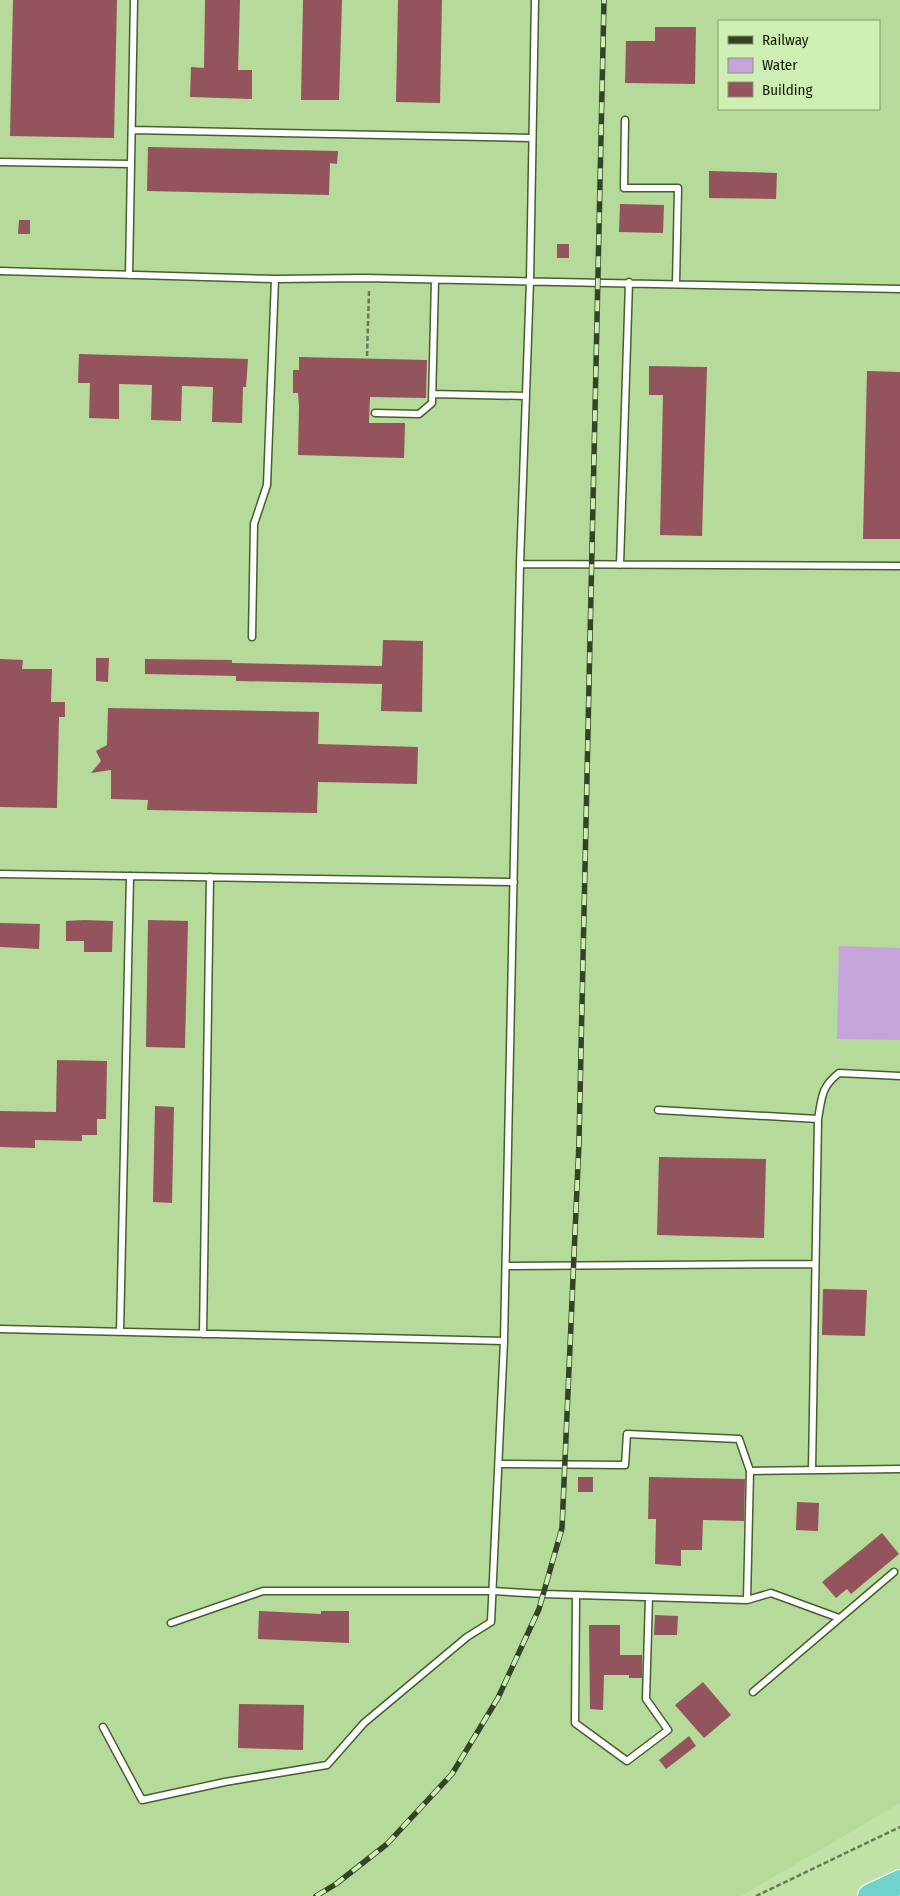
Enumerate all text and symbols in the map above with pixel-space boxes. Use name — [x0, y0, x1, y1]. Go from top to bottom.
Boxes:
legend — [718, 20, 880, 110]
text: Railway — [762, 31, 809, 49]
text: Water — [762, 56, 798, 74]
text: Building — [762, 81, 813, 99]

